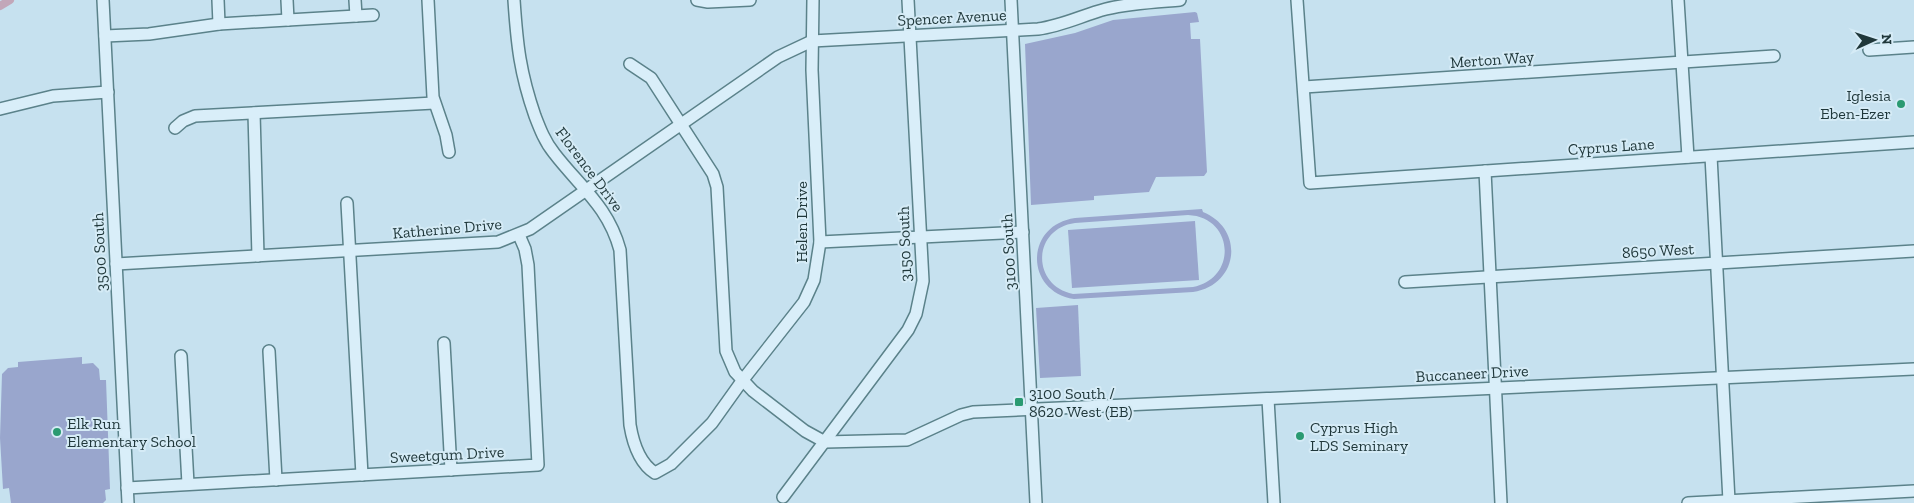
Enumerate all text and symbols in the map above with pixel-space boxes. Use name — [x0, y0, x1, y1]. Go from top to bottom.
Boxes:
street label: Spencer Avenue — [897, 5, 1007, 30]
north arrow — [1849, 15, 1899, 65]
text: N — [1878, 34, 1895, 45]
street label: Merton Way — [1449, 47, 1536, 72]
place label: Iglesia Eben-Ezer — [1820, 86, 1891, 123]
marker: Iglesia Eben-Ezer — [1895, 98, 1907, 110]
street label: Florence Drive — [552, 123, 628, 215]
street label: Cyprus Lane — [1567, 134, 1655, 159]
street label: Helen Drive — [792, 181, 811, 263]
street label: 3150 South — [894, 206, 915, 282]
street label: 3500 South — [88, 212, 111, 292]
street label: 3100 South — [997, 213, 1020, 291]
street label: Katherine Drive — [392, 214, 502, 243]
street label: 8650 West — [1621, 239, 1695, 262]
street label: Buccaneer Drive — [1415, 361, 1529, 386]
place label: 3100 South / 8620 West (EB) — [1029, 384, 1132, 421]
marker: 3100 South / 8620 West (EB) — [1013, 396, 1025, 408]
place label: Elk Run Elementary School — [67, 414, 196, 451]
place label: Cyprus High LDS Seminary — [1310, 418, 1409, 455]
marker: Elk Run Elementary School — [51, 426, 63, 438]
marker: Cyprus High LDS Seminary — [1294, 430, 1306, 442]
street label: Sweetgum Drive — [389, 442, 505, 467]

